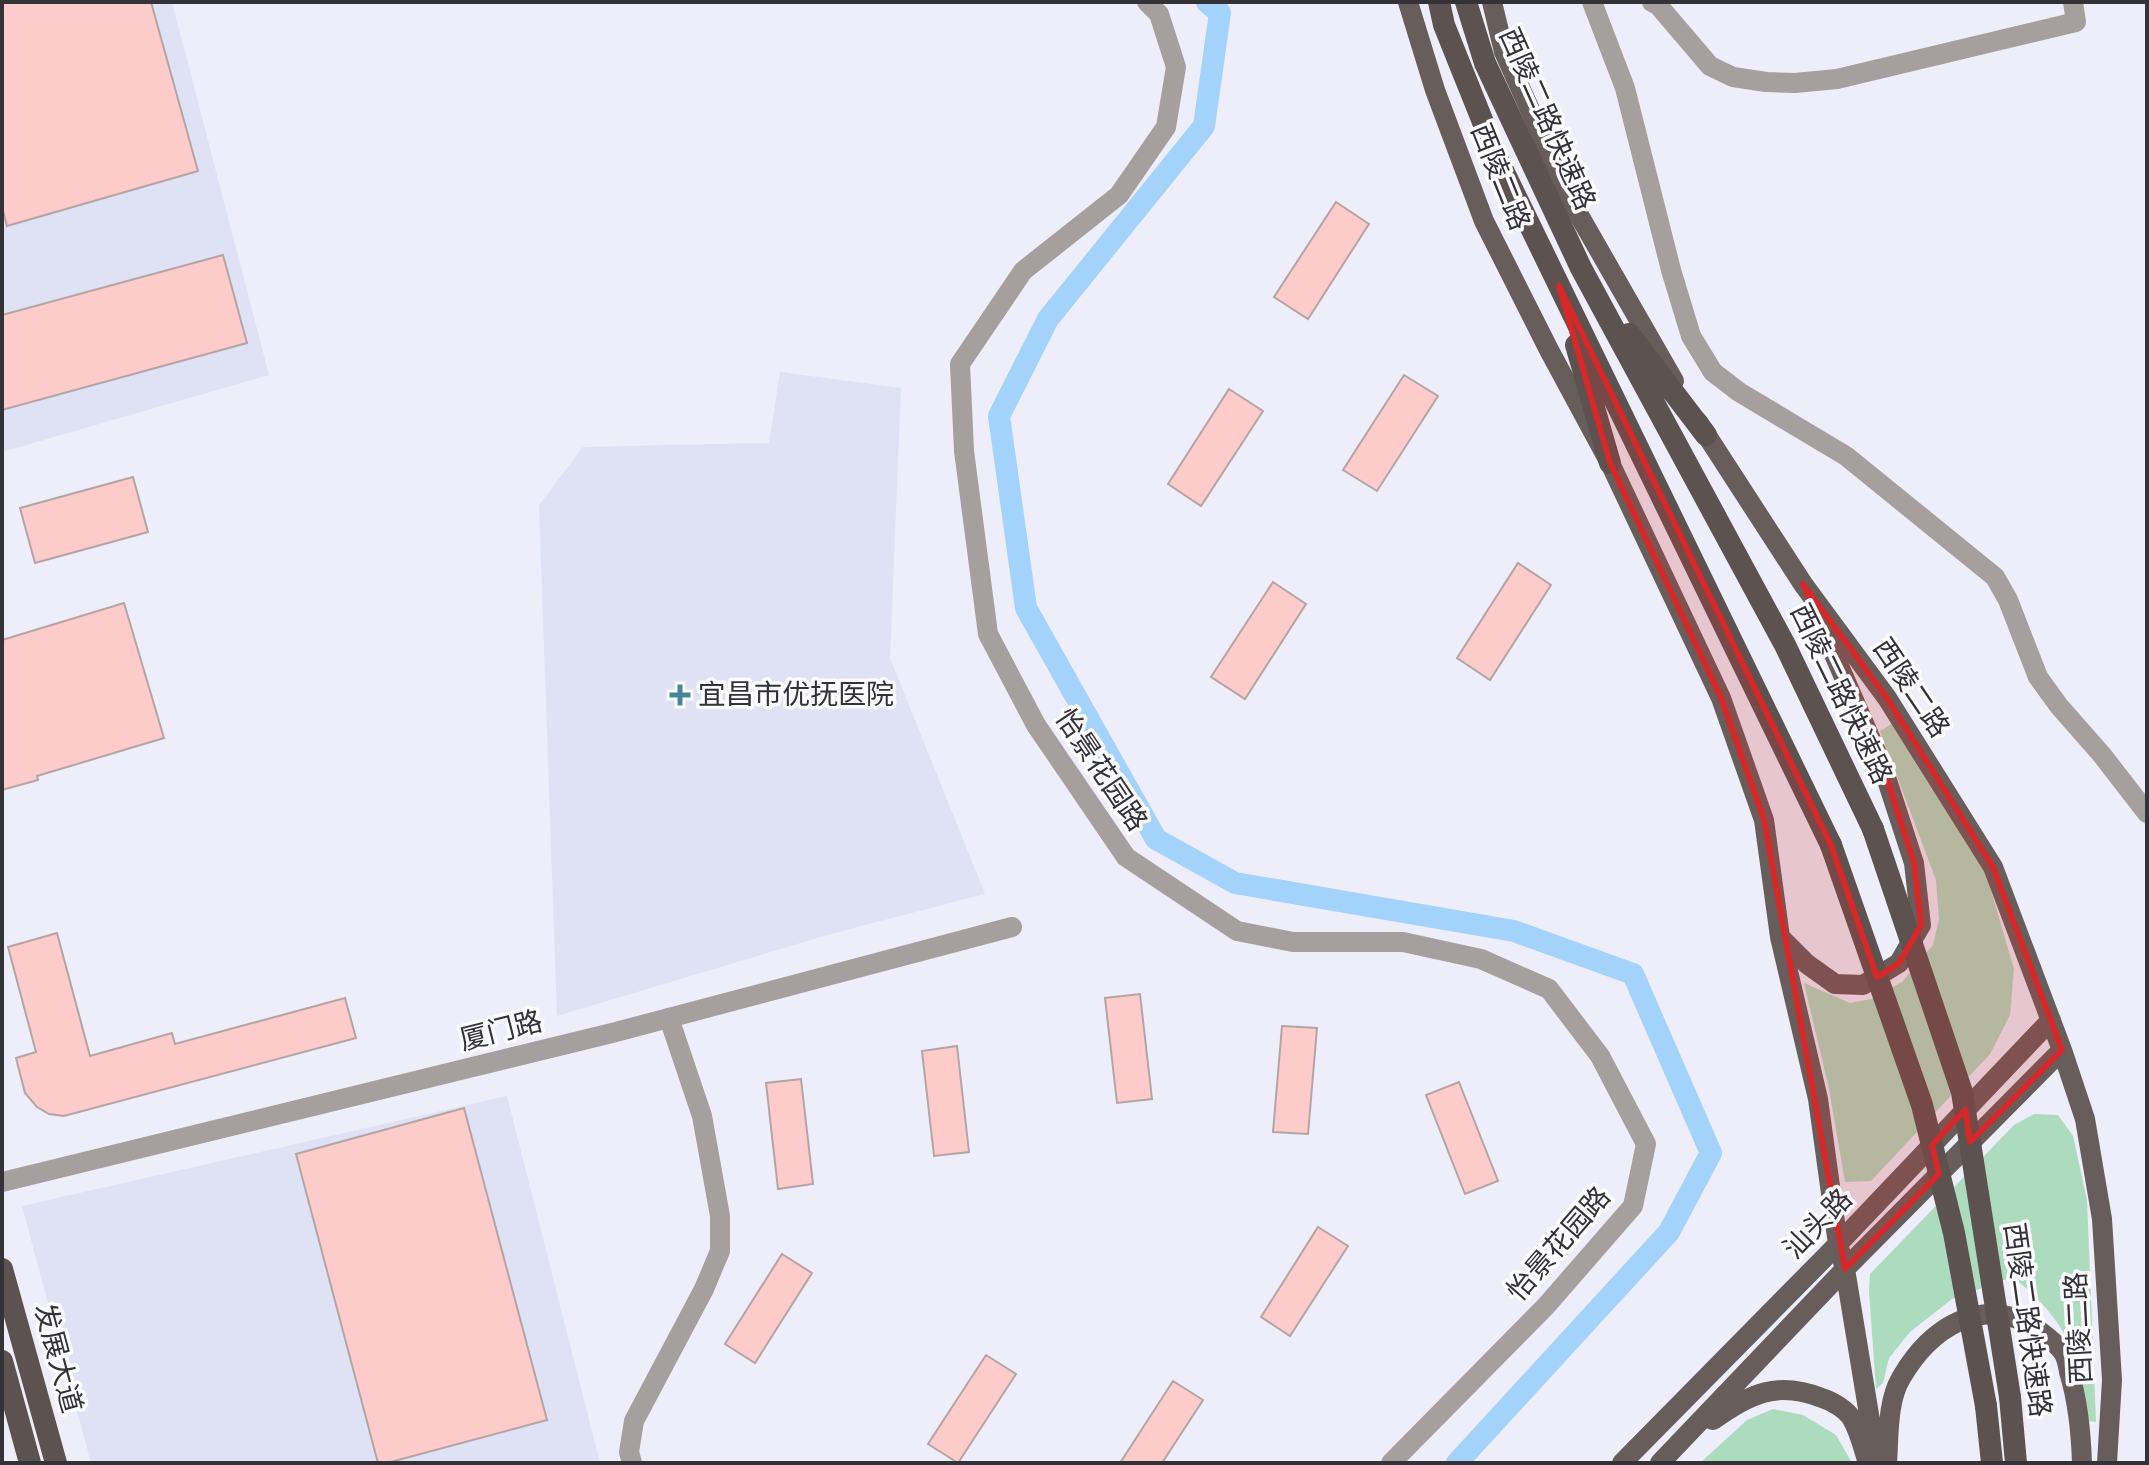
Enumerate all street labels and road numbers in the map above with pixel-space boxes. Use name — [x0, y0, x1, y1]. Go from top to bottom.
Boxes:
street label: 西陵二路快速路 — [1492, 23, 1602, 215]
street label: 西陵二路 — [1463, 119, 1537, 235]
street label: 西陵二路快速路 — [1781, 598, 1901, 790]
street label: 西陵二路 — [1864, 631, 1958, 745]
street label: 怡景花园路 — [1046, 701, 1156, 839]
street label: 厦门路 — [456, 1002, 546, 1060]
street label: 怡景花园路 — [1499, 1179, 1619, 1309]
street label: 汕头路 — [1775, 1181, 1861, 1267]
street label: 西陵二路快速路 — [1995, 1220, 2059, 1420]
street label: 西陵二路 — [2057, 1271, 2101, 1385]
street label: 发展大道 — [25, 1299, 91, 1417]

